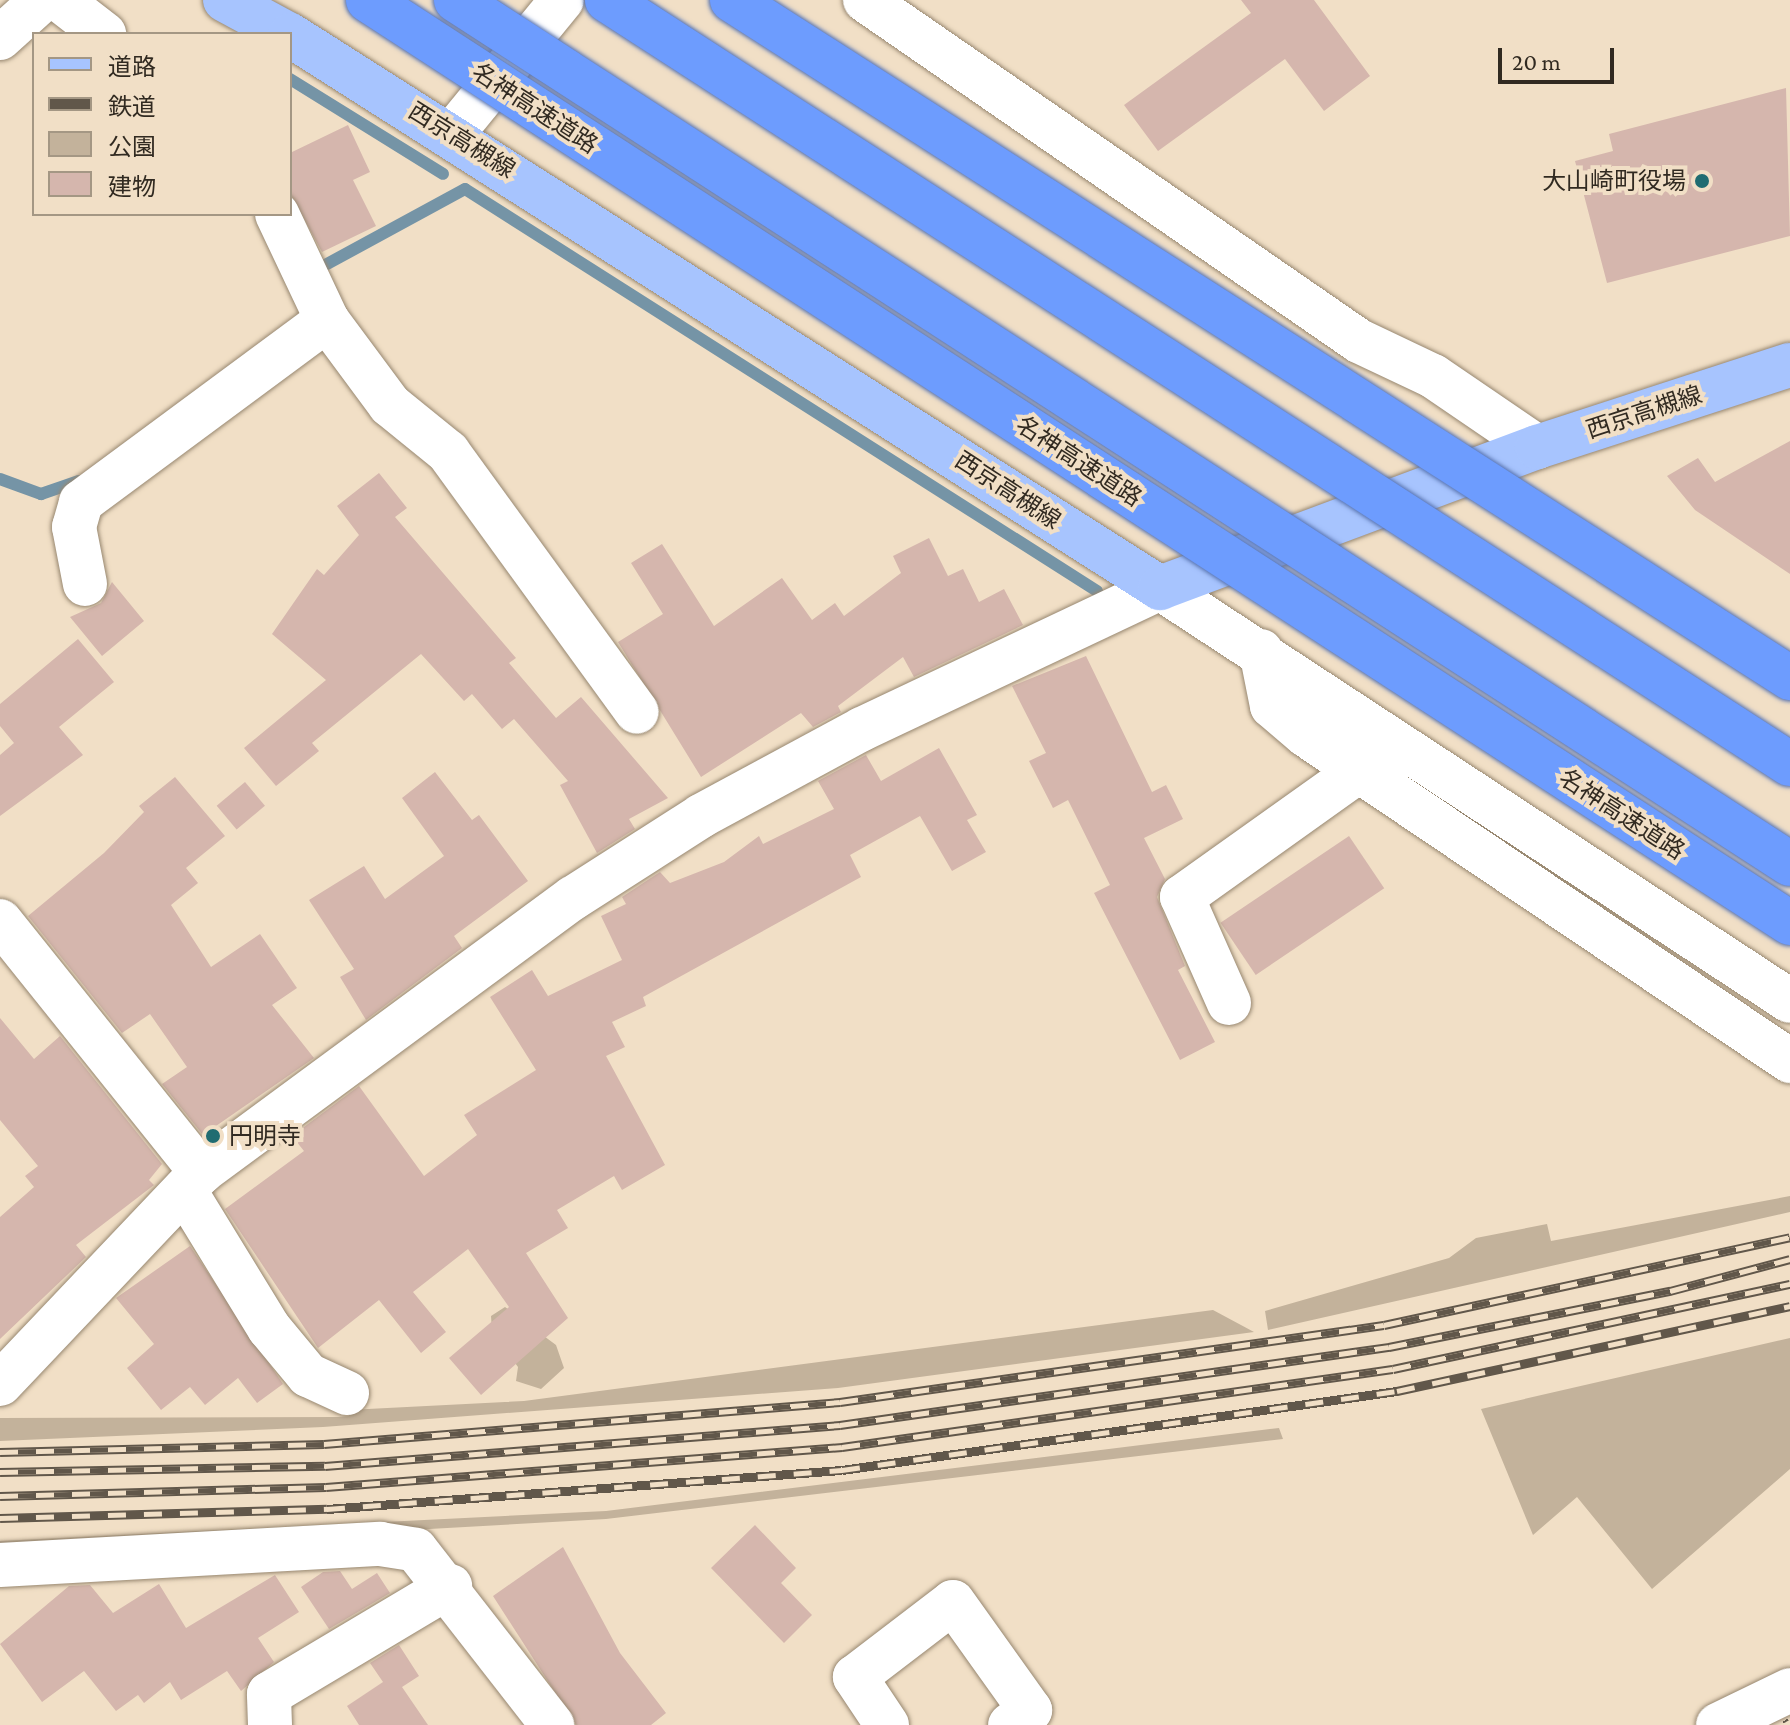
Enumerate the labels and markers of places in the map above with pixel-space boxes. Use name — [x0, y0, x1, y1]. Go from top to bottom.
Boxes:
place label: 大山崎町役場 — [1542, 167, 1686, 195]
marker: 大山崎町役場 — [1693, 172, 1711, 190]
place label: 円明寺 — [229, 1122, 301, 1150]
marker: 円明寺 — [204, 1127, 222, 1145]

